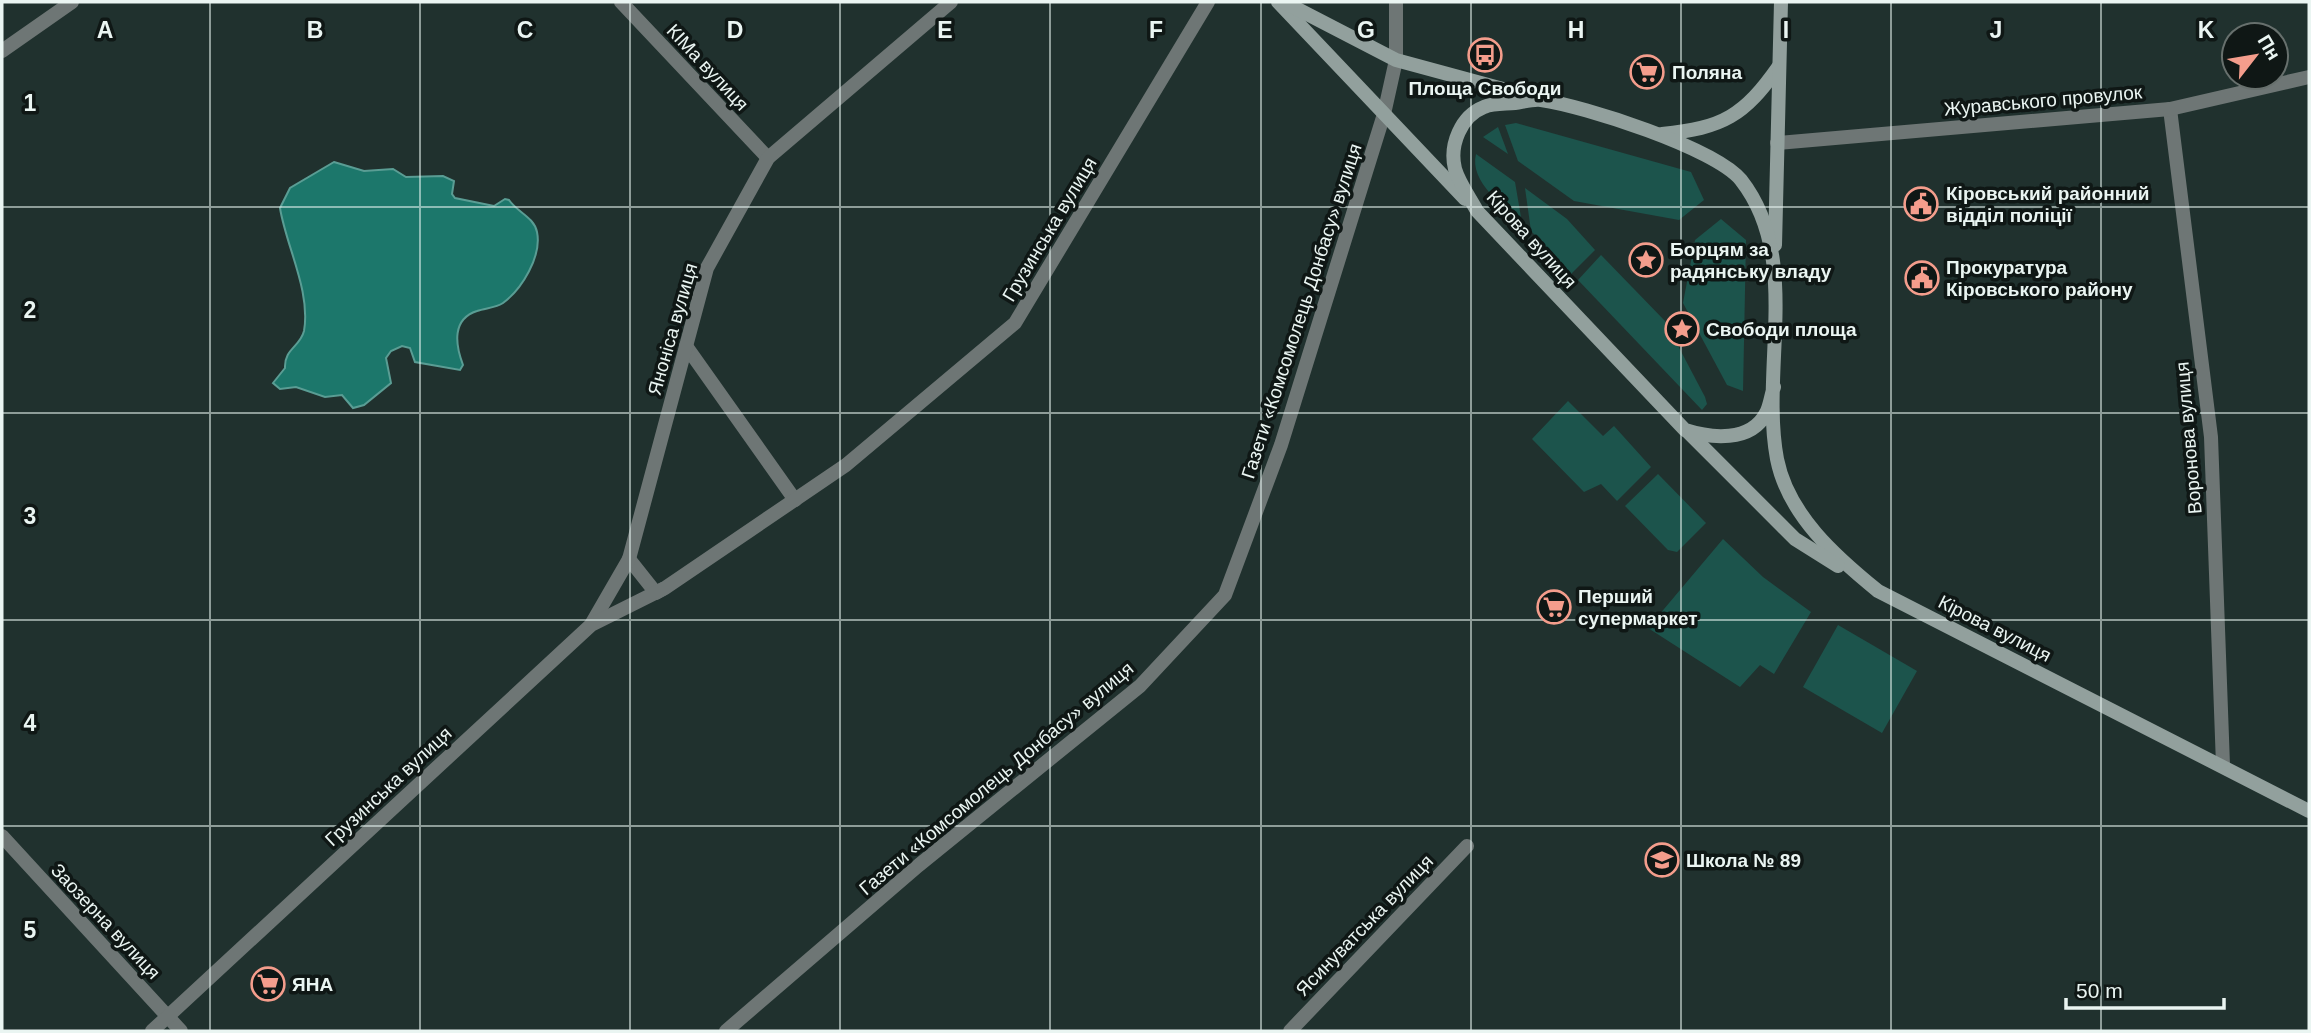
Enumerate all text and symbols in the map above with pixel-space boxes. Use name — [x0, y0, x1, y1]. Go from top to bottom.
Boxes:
text: A — [97, 17, 113, 43]
text: B — [307, 17, 323, 43]
text: C — [517, 17, 533, 43]
text: D — [727, 17, 743, 43]
text: E — [937, 17, 953, 43]
text: F — [1149, 17, 1163, 43]
text: G — [1357, 17, 1375, 43]
text: H — [1568, 17, 1584, 43]
text: I — [1783, 17, 1789, 43]
text: J — [1990, 17, 2002, 43]
text: K — [2198, 17, 2215, 43]
street label: КІМа вулиця — [662, 20, 753, 115]
north arrow — [2220, 21, 2290, 91]
text: Пн — [2254, 31, 2285, 64]
bus stop icon: Площа Свободи — [1466, 36, 1504, 74]
supermarket icon: Поляна — [1628, 53, 1666, 91]
place label: Поляна — [1672, 62, 1742, 83]
place label: Площа Свободи — [1409, 78, 1561, 99]
street label: Журавського провулок — [1943, 81, 2144, 120]
text: 1 — [24, 90, 37, 116]
street label: Газети «Комсомолець Донбасу» вулиця — [1237, 141, 1366, 481]
street label: Грузинська вулиця — [998, 153, 1101, 305]
place label: Кіровський районний відділ поліції — [1946, 183, 2149, 226]
public building icon: Кіровський районний відділ поліції — [1902, 185, 1940, 223]
street label: Кірова вулиця — [1482, 186, 1581, 292]
place label: Борцям за радянську владу — [1670, 239, 1832, 282]
place icon: Борцям за радянську владу — [1627, 241, 1665, 279]
place label: Прокуратура Кіровського району — [1946, 257, 2133, 300]
public building icon: Прокуратура Кіровського району — [1903, 259, 1941, 297]
street label: Яноніса вулиця — [644, 261, 701, 398]
text: 2 — [24, 297, 36, 323]
place icon: Свободи площа — [1663, 310, 1701, 348]
place label: Свободи площа — [1706, 319, 1857, 340]
street label: Воронова вулиця — [2171, 361, 2206, 515]
text: 3 — [24, 503, 36, 529]
place label: Перший супермаркет — [1578, 586, 1698, 629]
supermarket icon: Перший супермаркет — [1535, 588, 1573, 626]
street label: Кірова вулиця — [1935, 591, 2055, 666]
street label: Газети «Комсомолець Донбасу» вулиця — [855, 658, 1137, 899]
text: 4 — [24, 710, 37, 736]
street label: Грузинська вулиця — [321, 723, 456, 850]
school or university icon: Школа № 89 — [1643, 841, 1681, 879]
street label: Ясинуватська вулиця — [1292, 850, 1437, 1000]
place label: Школа № 89 — [1686, 850, 1801, 871]
street label: Заозерна вулиця — [47, 859, 164, 983]
text: 5 — [24, 917, 37, 943]
supermarket icon: ЯНА — [249, 965, 287, 1003]
scale bar — [2066, 967, 2224, 1011]
place label: ЯНА — [292, 974, 333, 995]
text: 50 m — [2076, 979, 2123, 1002]

